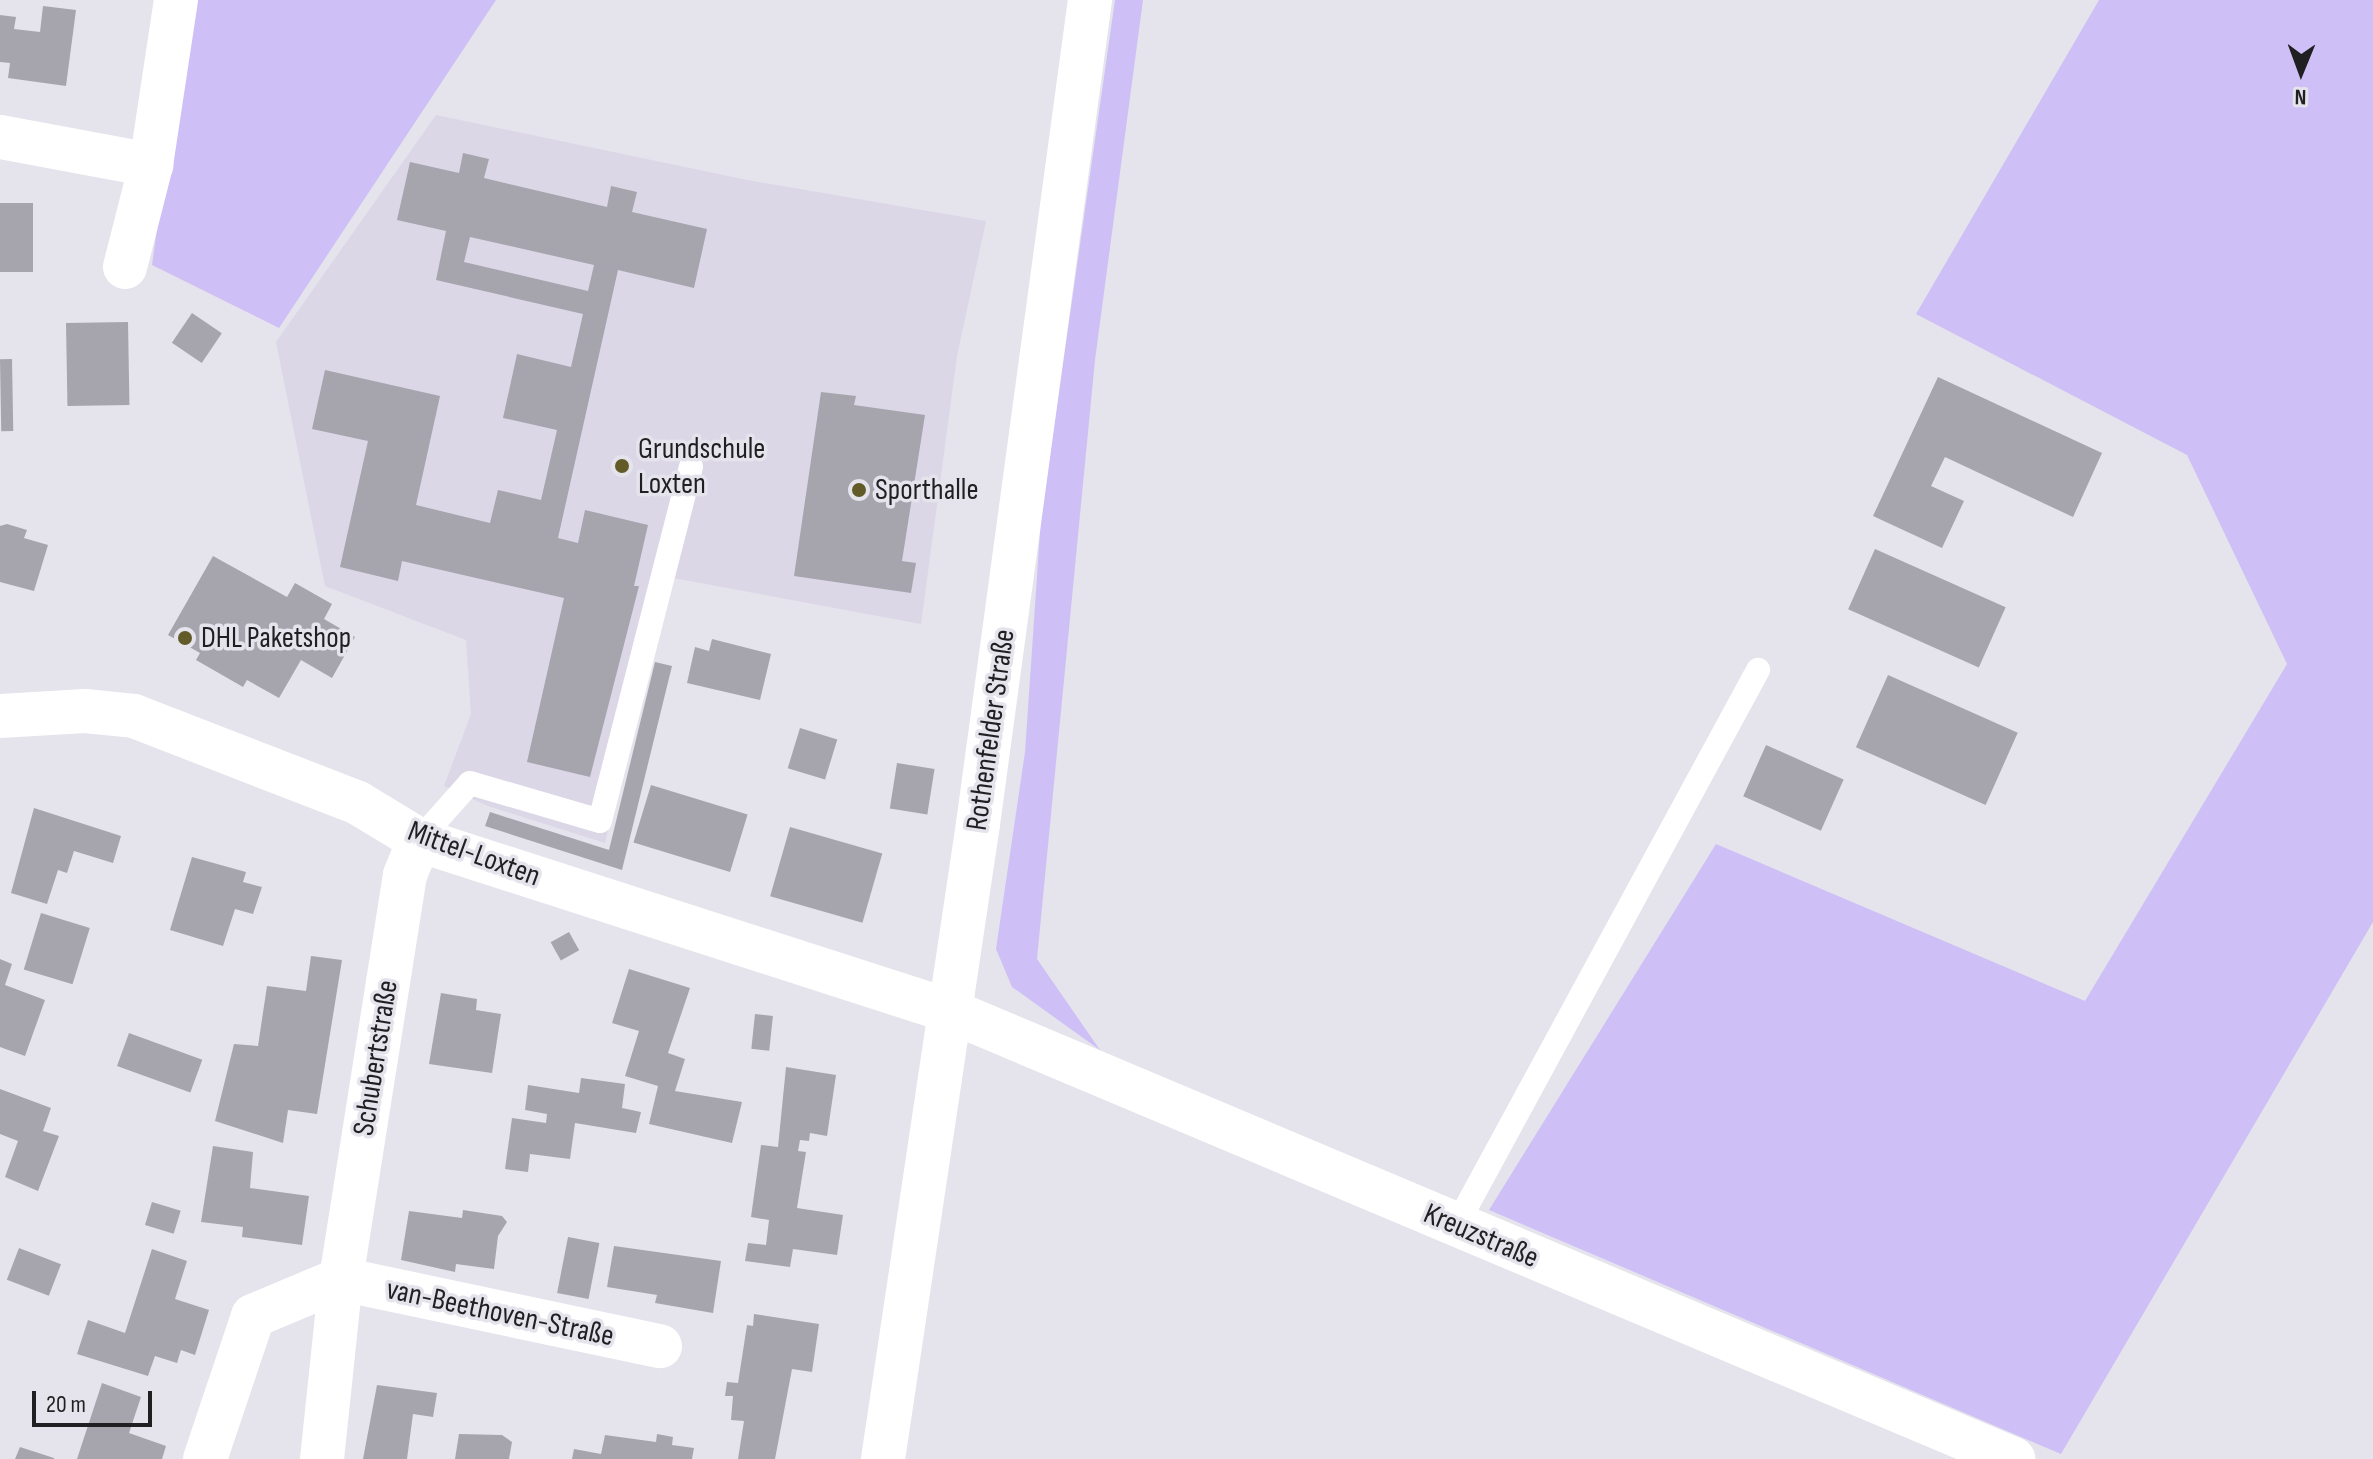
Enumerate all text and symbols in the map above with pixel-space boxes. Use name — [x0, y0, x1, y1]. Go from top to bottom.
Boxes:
north arrow — [2261, 32, 2341, 112]
text: N — [2294, 83, 2307, 110]
place label: Grundschule Loxten — [638, 431, 765, 502]
marker: Grundschule Loxten — [613, 457, 631, 475]
place label: Sporthalle — [875, 472, 978, 508]
marker: Sporthalle — [850, 481, 868, 499]
place label: DHL Paketshop — [201, 620, 351, 656]
street label: Rothenfelder Straße — [959, 627, 1023, 833]
marker: DHL Paketshop — [176, 629, 194, 647]
street label: Mittel-Loxten — [403, 813, 545, 895]
street label: Schubertstraße — [346, 978, 406, 1138]
street label: Kreuzstraße — [1418, 1196, 1544, 1276]
street label: van-Beethoven-Straße — [383, 1271, 617, 1355]
scale bar — [36, 1375, 156, 1425]
text: 20 m — [46, 1390, 86, 1419]

